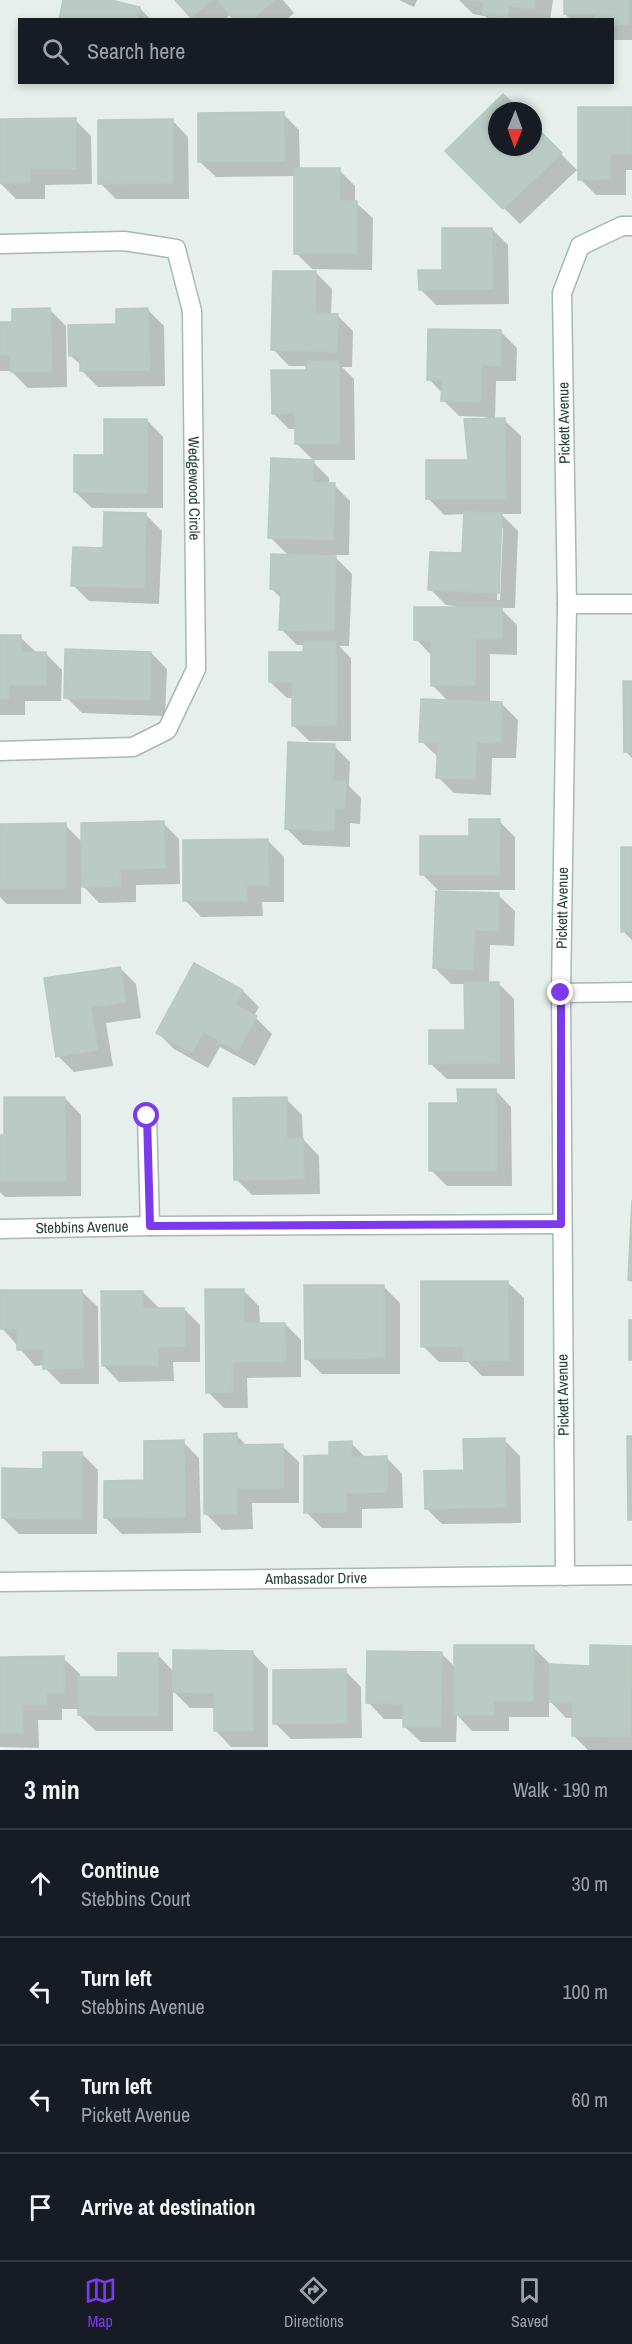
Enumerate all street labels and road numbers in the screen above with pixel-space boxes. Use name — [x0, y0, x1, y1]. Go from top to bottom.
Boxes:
street label: Pickett Avenue — [552, 382, 575, 464]
street label: Wedgewood Circle — [183, 436, 206, 540]
street label: Pickett Avenue — [551, 867, 573, 949]
street label: Stebbins Avenue — [35, 1215, 129, 1238]
street label: Pickett Avenue — [551, 1354, 574, 1436]
street label: Ambassador Drive — [264, 1567, 367, 1589]

